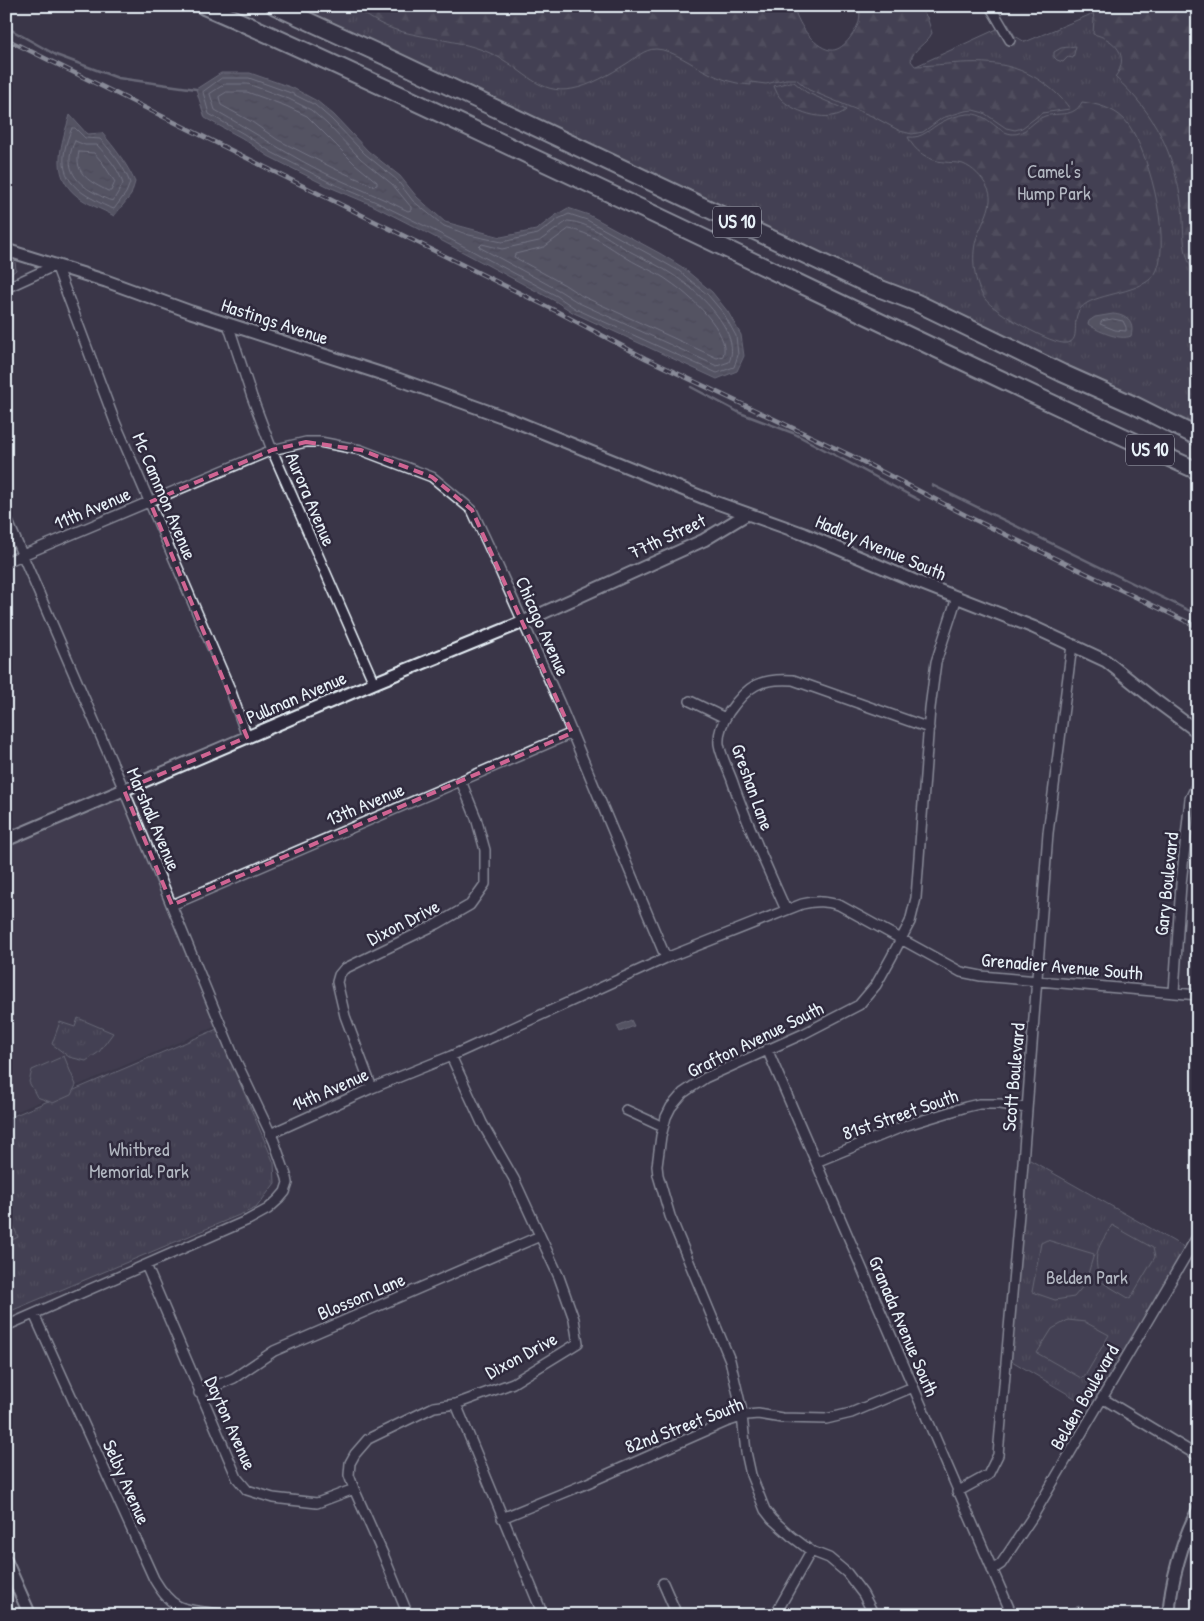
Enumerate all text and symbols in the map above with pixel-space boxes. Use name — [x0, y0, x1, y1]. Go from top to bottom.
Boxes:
park label: Camel's Hump Park — [1017, 158, 1091, 206]
road number: US 10 — [713, 206, 761, 238]
street label: Hastings Avenue — [218, 291, 332, 351]
street label: Mc Cammon Avenue — [127, 429, 204, 564]
road number: US 10 — [1126, 434, 1174, 466]
street label: Aurora Avenue — [280, 448, 343, 550]
street label: 11th Avenue — [50, 480, 135, 536]
street label: 77th Street — [624, 507, 710, 565]
street label: Hadley Avenue South — [812, 508, 950, 586]
street label: Chicago Avenue — [510, 572, 577, 680]
street label: Pullman Avenue — [242, 664, 350, 730]
street label: Greshan Lane — [725, 740, 781, 834]
street label: Marshall Avenue — [121, 763, 188, 875]
street label: 13th Avenue — [322, 776, 408, 832]
street label: Gary Boulevard — [1148, 831, 1184, 937]
street label: Dixon Drive — [362, 892, 444, 951]
street label: Grenadier Avenue South — [980, 946, 1144, 986]
street label: Grafton Avenue South — [682, 995, 828, 1083]
street label: Scott Boulevard — [995, 1021, 1031, 1132]
street label: 14th Avenue — [288, 1060, 373, 1117]
street label: 81st Street South — [839, 1082, 961, 1146]
park label: Whitbred Memorial Park — [89, 1136, 189, 1184]
street label: Granada Avenue South — [863, 1252, 945, 1400]
park label: Belden Park — [1046, 1264, 1128, 1290]
street label: Blossom Lane — [313, 1266, 409, 1326]
street label: Dixon Drive — [480, 1325, 562, 1385]
street label: Belden Boulevard — [1043, 1339, 1125, 1454]
street label: Dayton Avenue — [199, 1372, 263, 1474]
street label: 82nd Street South — [621, 1391, 747, 1459]
street label: Selby Avenue — [97, 1436, 157, 1529]

